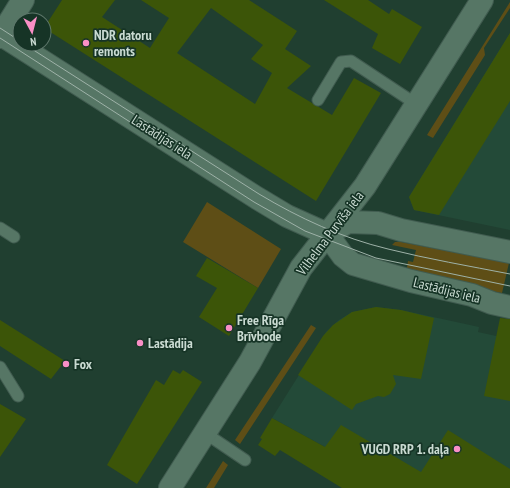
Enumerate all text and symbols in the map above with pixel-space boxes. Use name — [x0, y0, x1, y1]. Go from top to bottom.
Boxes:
north arrow — [12, 12, 52, 52]
place label: NDR datoru remonts — [94, 26, 152, 60]
text: N — [29, 35, 37, 49]
marker: NDR datoru remonts — [81, 38, 91, 48]
street label: Lastādijas iela — [128, 111, 196, 163]
street label: Vilhelma Purvīša iela — [292, 187, 368, 280]
street label: Lastādijas iela — [412, 273, 482, 307]
place label: Free Rīga Brīvbode — [237, 311, 284, 345]
marker: Free Rīga Brīvbode — [224, 323, 234, 333]
place label: Lastādija — [148, 334, 193, 352]
marker: Lastādija — [135, 338, 145, 348]
place label: Fox — [74, 355, 93, 373]
marker: Fox — [61, 359, 71, 369]
place label: VUGD RRP 1. daļa — [360, 440, 449, 458]
marker: VUGD RRP 1. daļa — [452, 444, 462, 454]

